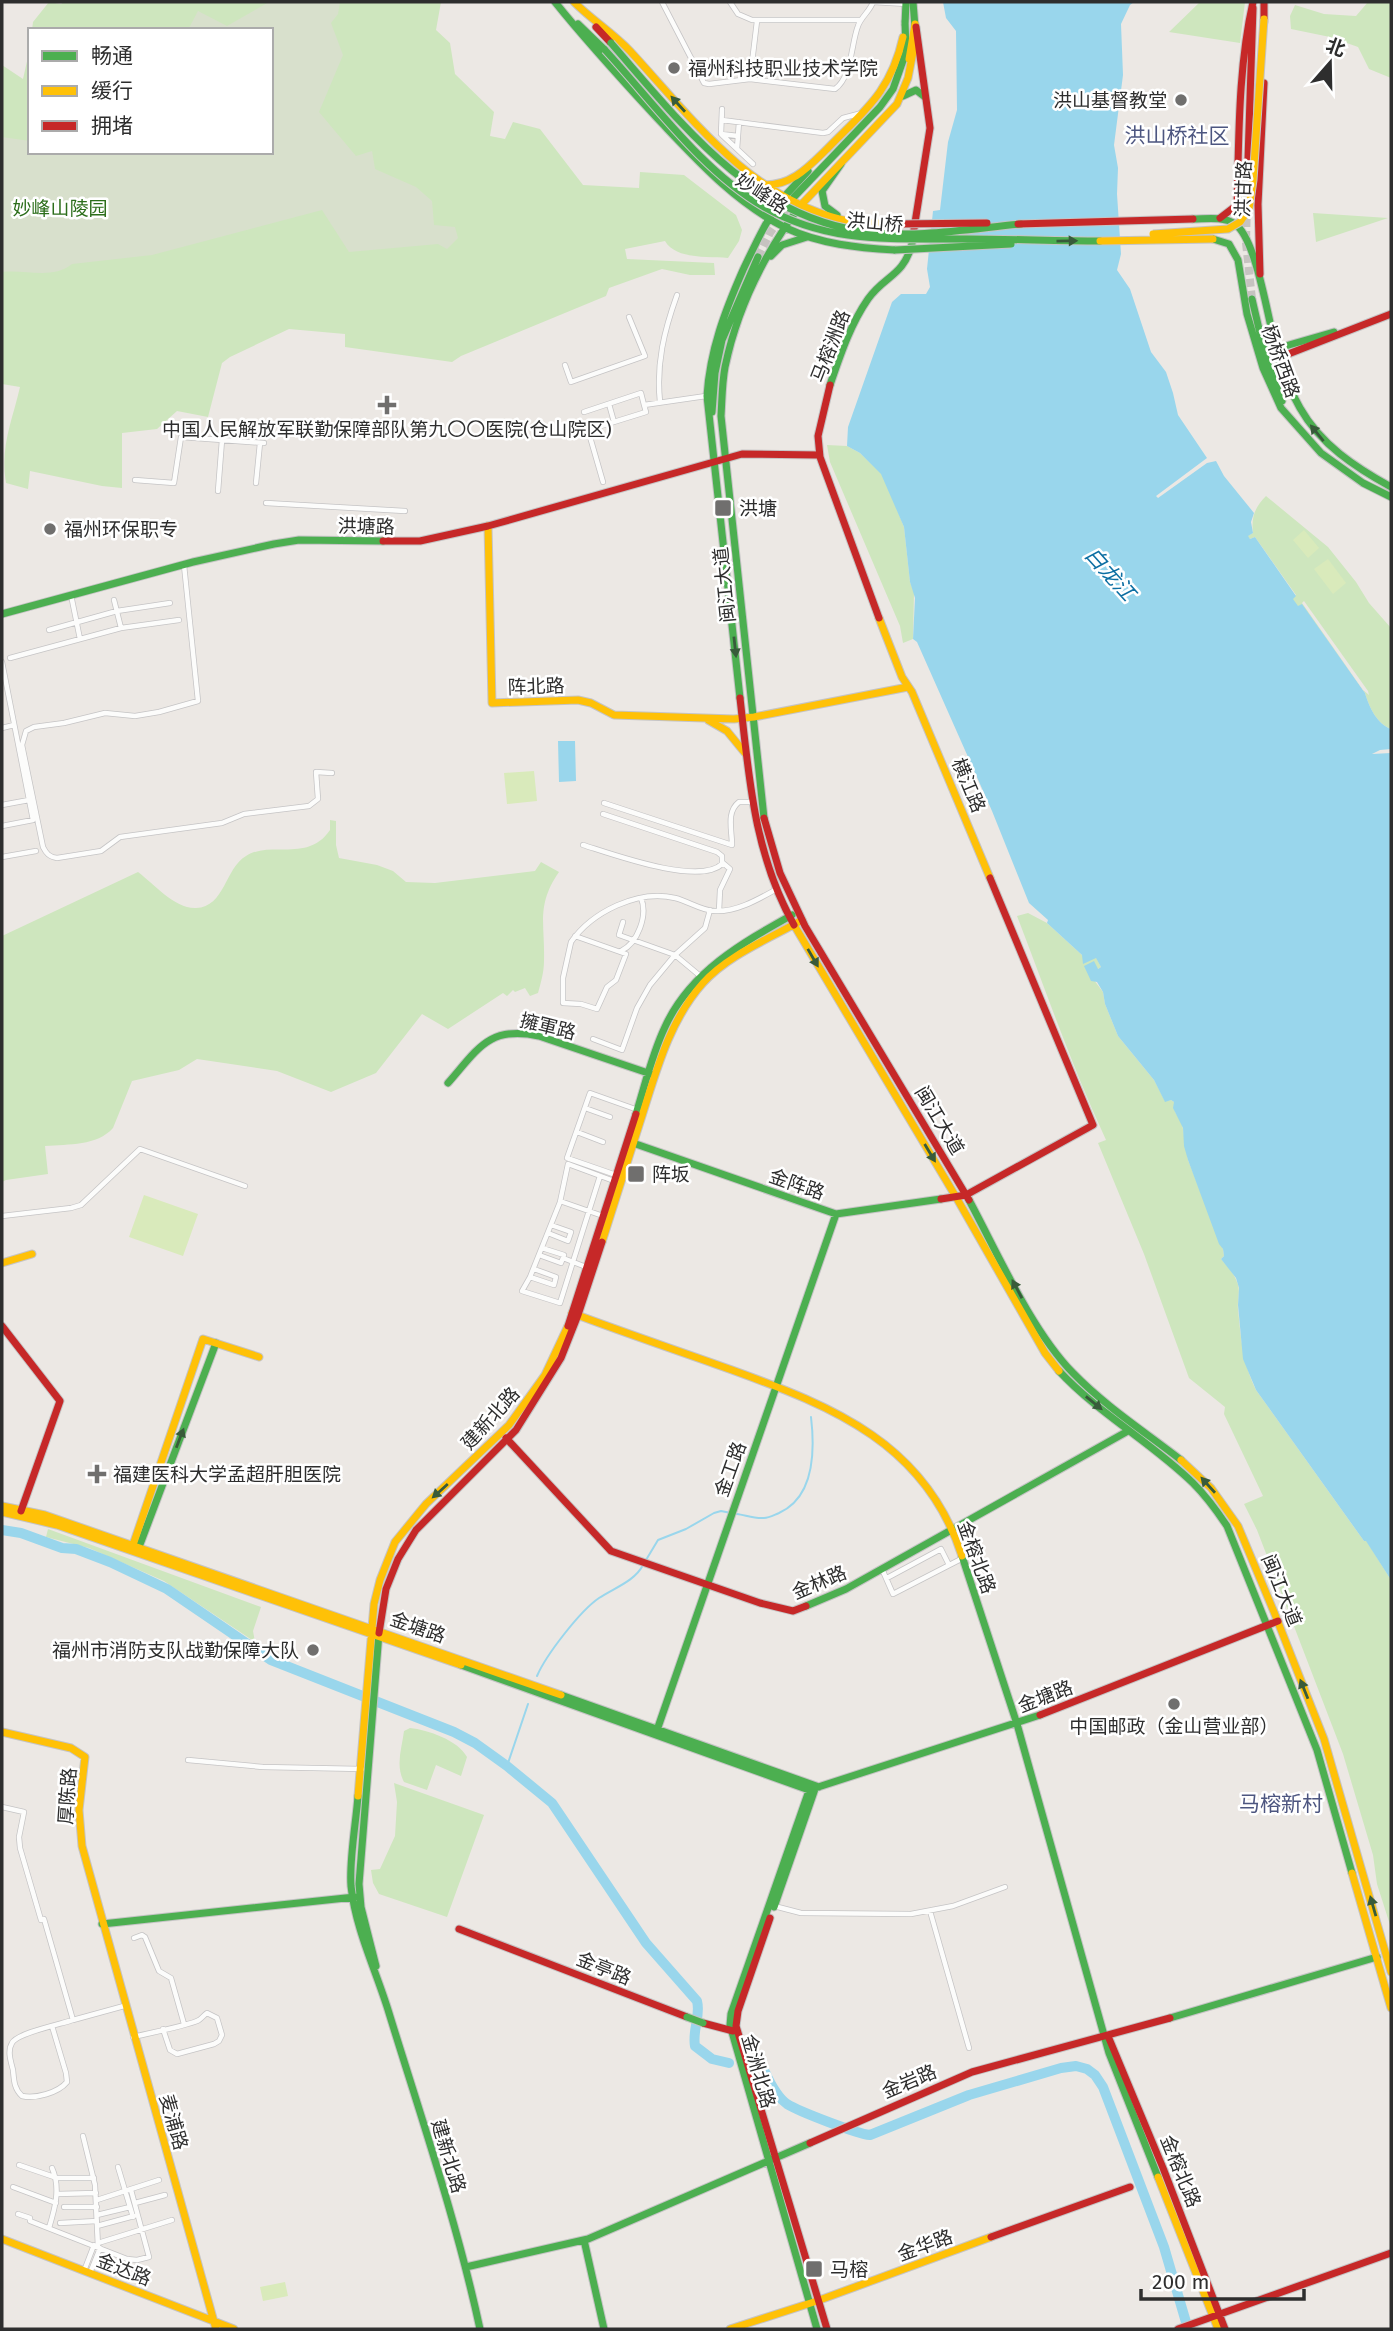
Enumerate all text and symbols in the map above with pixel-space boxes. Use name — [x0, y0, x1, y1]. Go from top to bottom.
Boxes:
legend — [28, 28, 273, 154]
north arrow — [1295, 28, 1365, 98]
text: 北 — [1323, 33, 1349, 62]
text: 畅通 — [91, 43, 133, 69]
place label: 福州科技职业技术学院 — [688, 57, 878, 80]
marker: 福州科技职业技术学院 — [666, 60, 682, 76]
text: 缓行 — [91, 78, 133, 104]
place label: 洪山基督教堂 — [1053, 89, 1167, 112]
marker: 洪山基督教堂 — [1173, 92, 1189, 108]
one-way arrow — [670, 95, 686, 113]
text: 拥堵 — [91, 113, 133, 139]
district label: 洪山桥社区 — [1125, 123, 1230, 149]
street label: 洪甘路 — [1231, 160, 1256, 218]
street label: 妙峰路 — [732, 168, 792, 219]
park label: 妙峰山陵园 — [12, 197, 108, 220]
street label: 洪山桥 — [846, 209, 904, 236]
one-way arrow — [1057, 235, 1079, 246]
street label: 马榕洲路 — [806, 307, 855, 386]
street label: 杨桥西路 — [1257, 322, 1304, 401]
marker: 中国人民解放军联勤保障部队第九〇〇医院(仓山院区) — [377, 395, 397, 415]
place label: 中国人民解放军联勤保障部队第九〇〇医院(仓山院区) — [162, 418, 612, 441]
one-way arrow — [1310, 425, 1325, 442]
place label: 洪塘 — [739, 497, 777, 520]
marker: 洪塘 — [713, 498, 733, 518]
street label: 洪塘路 — [337, 515, 395, 538]
place label: 福州环保职专 — [64, 518, 178, 541]
marker: 福州环保职专 — [42, 521, 58, 537]
water label: 白龙江 — [1079, 542, 1142, 608]
street label: 闽江大道 — [709, 546, 740, 624]
one-way arrow — [730, 636, 741, 658]
street label: 阵北路 — [507, 674, 565, 699]
street label: 横江路 — [947, 754, 990, 816]
one-way arrow — [807, 948, 819, 968]
street label: 擁軍路 — [517, 1008, 578, 1045]
street label: 闽江大道 — [910, 1082, 969, 1159]
one-way arrow — [924, 1143, 936, 1163]
place label: 阵坂 — [652, 1163, 690, 1186]
marker: 阵坂 — [626, 1164, 646, 1184]
street label: 金阵路 — [766, 1164, 828, 1205]
one-way arrow — [1011, 1279, 1023, 1299]
street label: 建新北路 — [456, 1382, 524, 1454]
one-way arrow — [1084, 1396, 1102, 1411]
one-way arrow — [175, 1427, 186, 1448]
street label: 金工路 — [710, 1438, 751, 1500]
place label: 福建医科大学孟超肝胆医院 — [113, 1463, 341, 1486]
marker: 福建医科大学孟超肝胆医院 — [87, 1464, 107, 1484]
one-way arrow — [1200, 1476, 1216, 1494]
one-way arrow — [431, 1483, 449, 1499]
street label: 金榕北路 — [953, 1518, 1000, 1597]
street label: 闽江大道 — [1257, 1551, 1306, 1630]
street label: 金林路 — [788, 1561, 850, 1604]
street label: 金塘路 — [387, 1607, 449, 1648]
place label: 福州市消防支队战勤保障大队 — [52, 1639, 299, 1662]
marker: 福州市消防支队战勤保障大队 — [305, 1642, 321, 1658]
street label: 金塘路 — [1014, 1676, 1076, 1717]
one-way arrow — [1299, 1679, 1310, 1700]
marker: 中国邮政（金山营业部） — [1166, 1696, 1182, 1712]
place label: 中国邮政（金山营业部） — [1069, 1715, 1279, 1738]
street label: 厚陈路 — [54, 1767, 81, 1825]
district label: 马榕新村 — [1239, 1791, 1323, 1817]
one-way arrow — [1367, 1895, 1377, 1916]
street label: 金亭路 — [573, 1947, 635, 1990]
street label: 金洲北路 — [737, 2031, 780, 2111]
street label: 金岩路 — [878, 2060, 940, 2103]
street label: 麦浦路 — [155, 2092, 192, 2153]
street label: 建新北路 — [426, 2116, 471, 2196]
street label: 金榕北路 — [1156, 2132, 1205, 2211]
street label: 金华路 — [894, 2225, 956, 2266]
street label: 金达路 — [93, 2249, 155, 2290]
place label: 马榕 — [830, 2258, 868, 2281]
scale bar — [1141, 2258, 1304, 2302]
marker: 马榕 — [804, 2259, 824, 2279]
text: 200 m — [1152, 2269, 1209, 2295]

